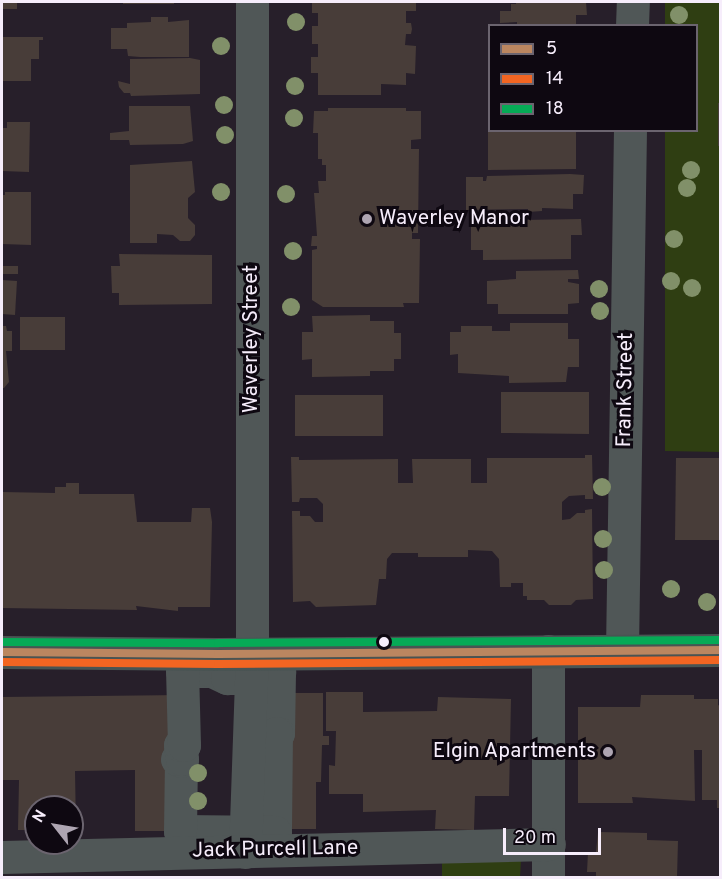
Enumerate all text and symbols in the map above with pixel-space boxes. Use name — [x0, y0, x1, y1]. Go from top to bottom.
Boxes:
legend — [488, 24, 698, 132]
text: 5 — [546, 38, 557, 61]
text: 14 — [546, 68, 564, 91]
text: 18 — [546, 98, 564, 121]
place label: Waverley Manor — [379, 206, 529, 232]
marker: Waverley Manor — [360, 212, 374, 226]
street label: Waverley Street — [239, 265, 265, 413]
street label: Frank Street — [612, 332, 640, 448]
unlabelled marker — [378, 636, 390, 648]
place label: Elgin Apartments — [432, 739, 596, 765]
marker: Elgin Apartments — [601, 745, 615, 759]
north arrow — [24, 795, 84, 855]
text: N — [29, 807, 52, 827]
scale bar — [506, 816, 604, 854]
text: 20 m — [514, 827, 556, 850]
street label: Jack Purcell Lane — [192, 836, 358, 864]

